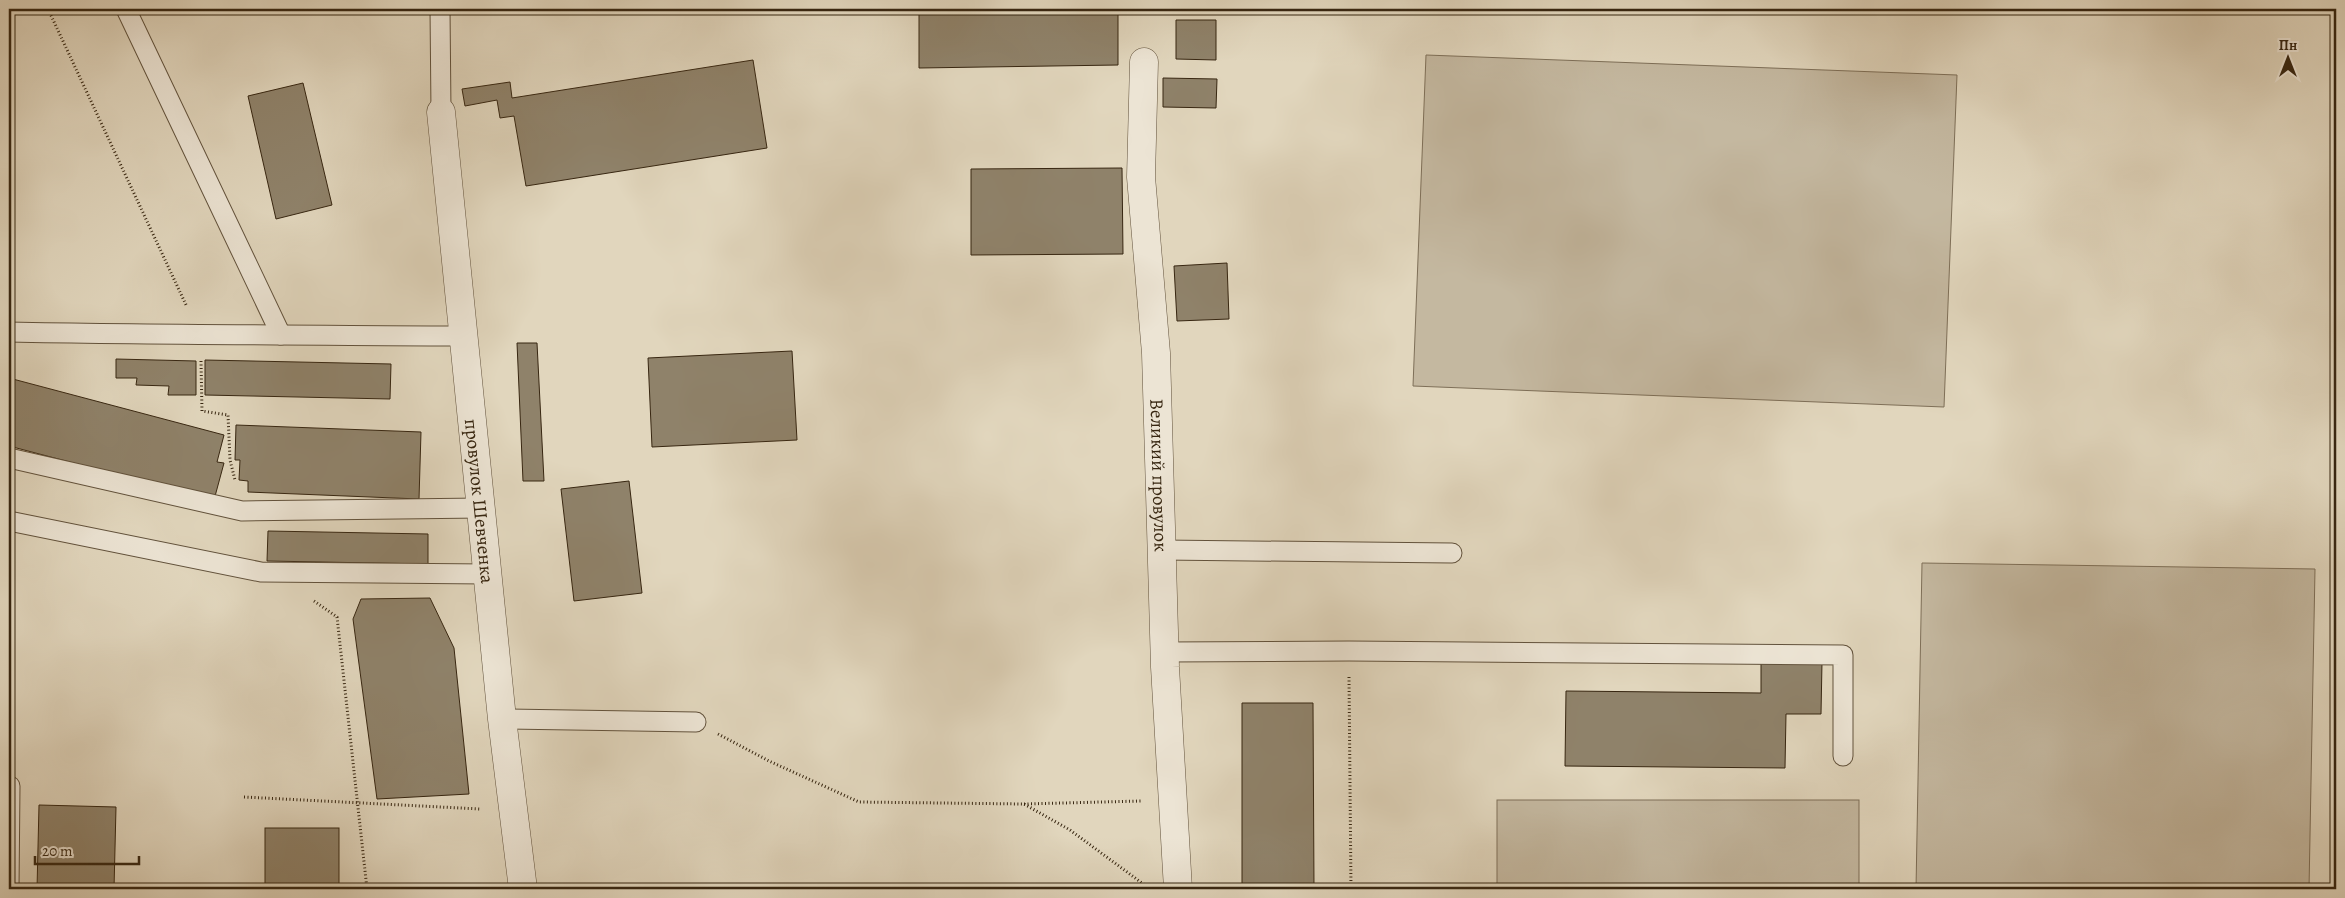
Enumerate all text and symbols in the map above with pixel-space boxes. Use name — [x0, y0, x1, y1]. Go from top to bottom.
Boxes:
north arrow — [2262, 32, 2312, 82]
text: Пн — [2279, 36, 2297, 55]
street label: Великий провулок — [1143, 398, 1174, 552]
street label: провулок Шевченка — [458, 418, 500, 585]
scale bar — [35, 833, 139, 865]
text: 20 m — [42, 841, 73, 861]

